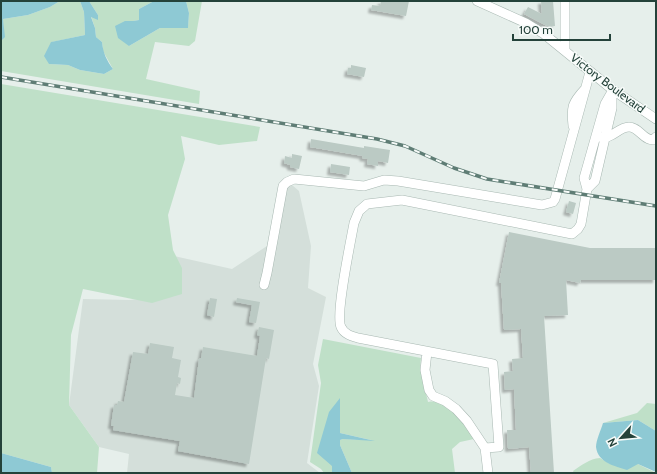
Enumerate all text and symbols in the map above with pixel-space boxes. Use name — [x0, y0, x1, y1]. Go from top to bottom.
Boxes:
scale bar — [513, 16, 610, 42]
text: 100 m — [519, 22, 553, 37]
street label: Victory Boulevard — [568, 50, 648, 116]
north arrow — [601, 418, 641, 458]
text: N — [604, 436, 620, 449]

